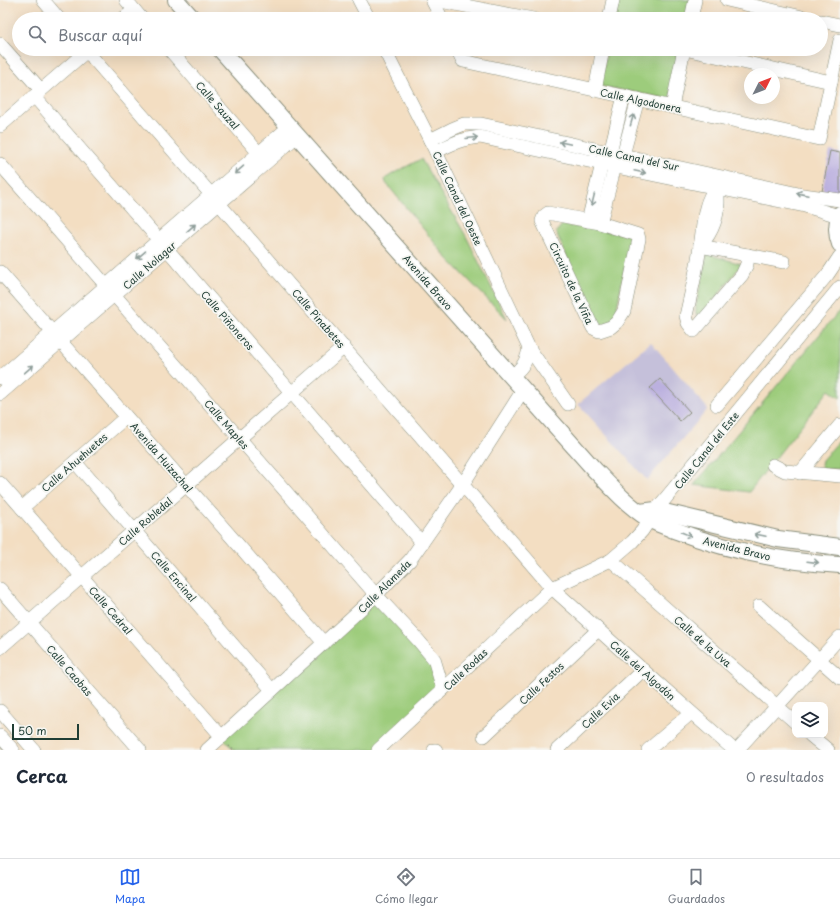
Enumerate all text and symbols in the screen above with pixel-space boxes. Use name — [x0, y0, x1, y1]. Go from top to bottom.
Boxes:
search box — [12, 12, 828, 56]
icon: search — [26, 23, 48, 45]
text: Buscar aquí — [58, 23, 142, 46]
north arrow — [744, 68, 780, 104]
street label: Calle Sauzal — [193, 78, 243, 133]
street label: Calle Algodonera — [599, 84, 684, 116]
one-way arrow — [629, 114, 637, 127]
one-way arrow — [465, 134, 478, 141]
one-way arrow — [559, 138, 572, 146]
street label: Calle Canal del Sur — [587, 140, 681, 174]
street label: Calle Canal del Oeste — [430, 148, 486, 248]
one-way arrow — [234, 165, 244, 174]
one-way arrow — [633, 168, 646, 176]
one-way arrow — [795, 190, 808, 198]
one-way arrow — [589, 193, 597, 206]
one-way arrow — [185, 224, 196, 233]
street label: Calle Nolagar — [119, 237, 179, 292]
street label: Circuito de la Viña — [546, 239, 598, 327]
one-way arrow — [136, 250, 146, 260]
street label: Avenida Bravo — [400, 251, 457, 313]
street label: Calle Pinabetes — [289, 285, 349, 351]
street label: Calle Piñoneros — [198, 287, 258, 353]
one-way arrow — [24, 364, 35, 373]
street label: Calle Maples — [201, 396, 253, 452]
street label: Calle Canal del Este — [670, 408, 742, 492]
street label: Avenida Huizachal — [127, 419, 197, 495]
street label: Calle Ahuehuetes — [38, 429, 111, 495]
street label: Calle Robledal — [115, 493, 175, 549]
one-way arrow — [680, 531, 692, 539]
one-way arrow — [754, 531, 767, 539]
street label: Avenida Bravo — [702, 532, 773, 564]
street label: Calle Encinal — [148, 547, 200, 605]
street label: Calle Alameda — [354, 555, 415, 616]
one-way arrow — [806, 558, 819, 566]
street label: Calle Cedral — [86, 583, 136, 637]
street label: Calle de la Uva — [671, 612, 736, 671]
street label: Calle del Algodón — [607, 636, 679, 704]
street label: Calle Caobas — [44, 641, 97, 699]
street label: Calle Rodas — [440, 644, 491, 693]
street label: Calle Festos — [515, 658, 567, 708]
street label: Calle Evia — [578, 688, 623, 732]
map controls — [792, 702, 828, 738]
button: layers — [792, 702, 828, 738]
scale bar — [12, 722, 79, 741]
text: 50 m — [18, 722, 47, 739]
text: Cerca — [16, 763, 67, 789]
text: 0 resultados — [746, 767, 824, 786]
tab: Mapa — [115, 866, 145, 907]
tab: Cómo llegar — [375, 866, 438, 907]
tab: Guardados — [668, 866, 725, 907]

